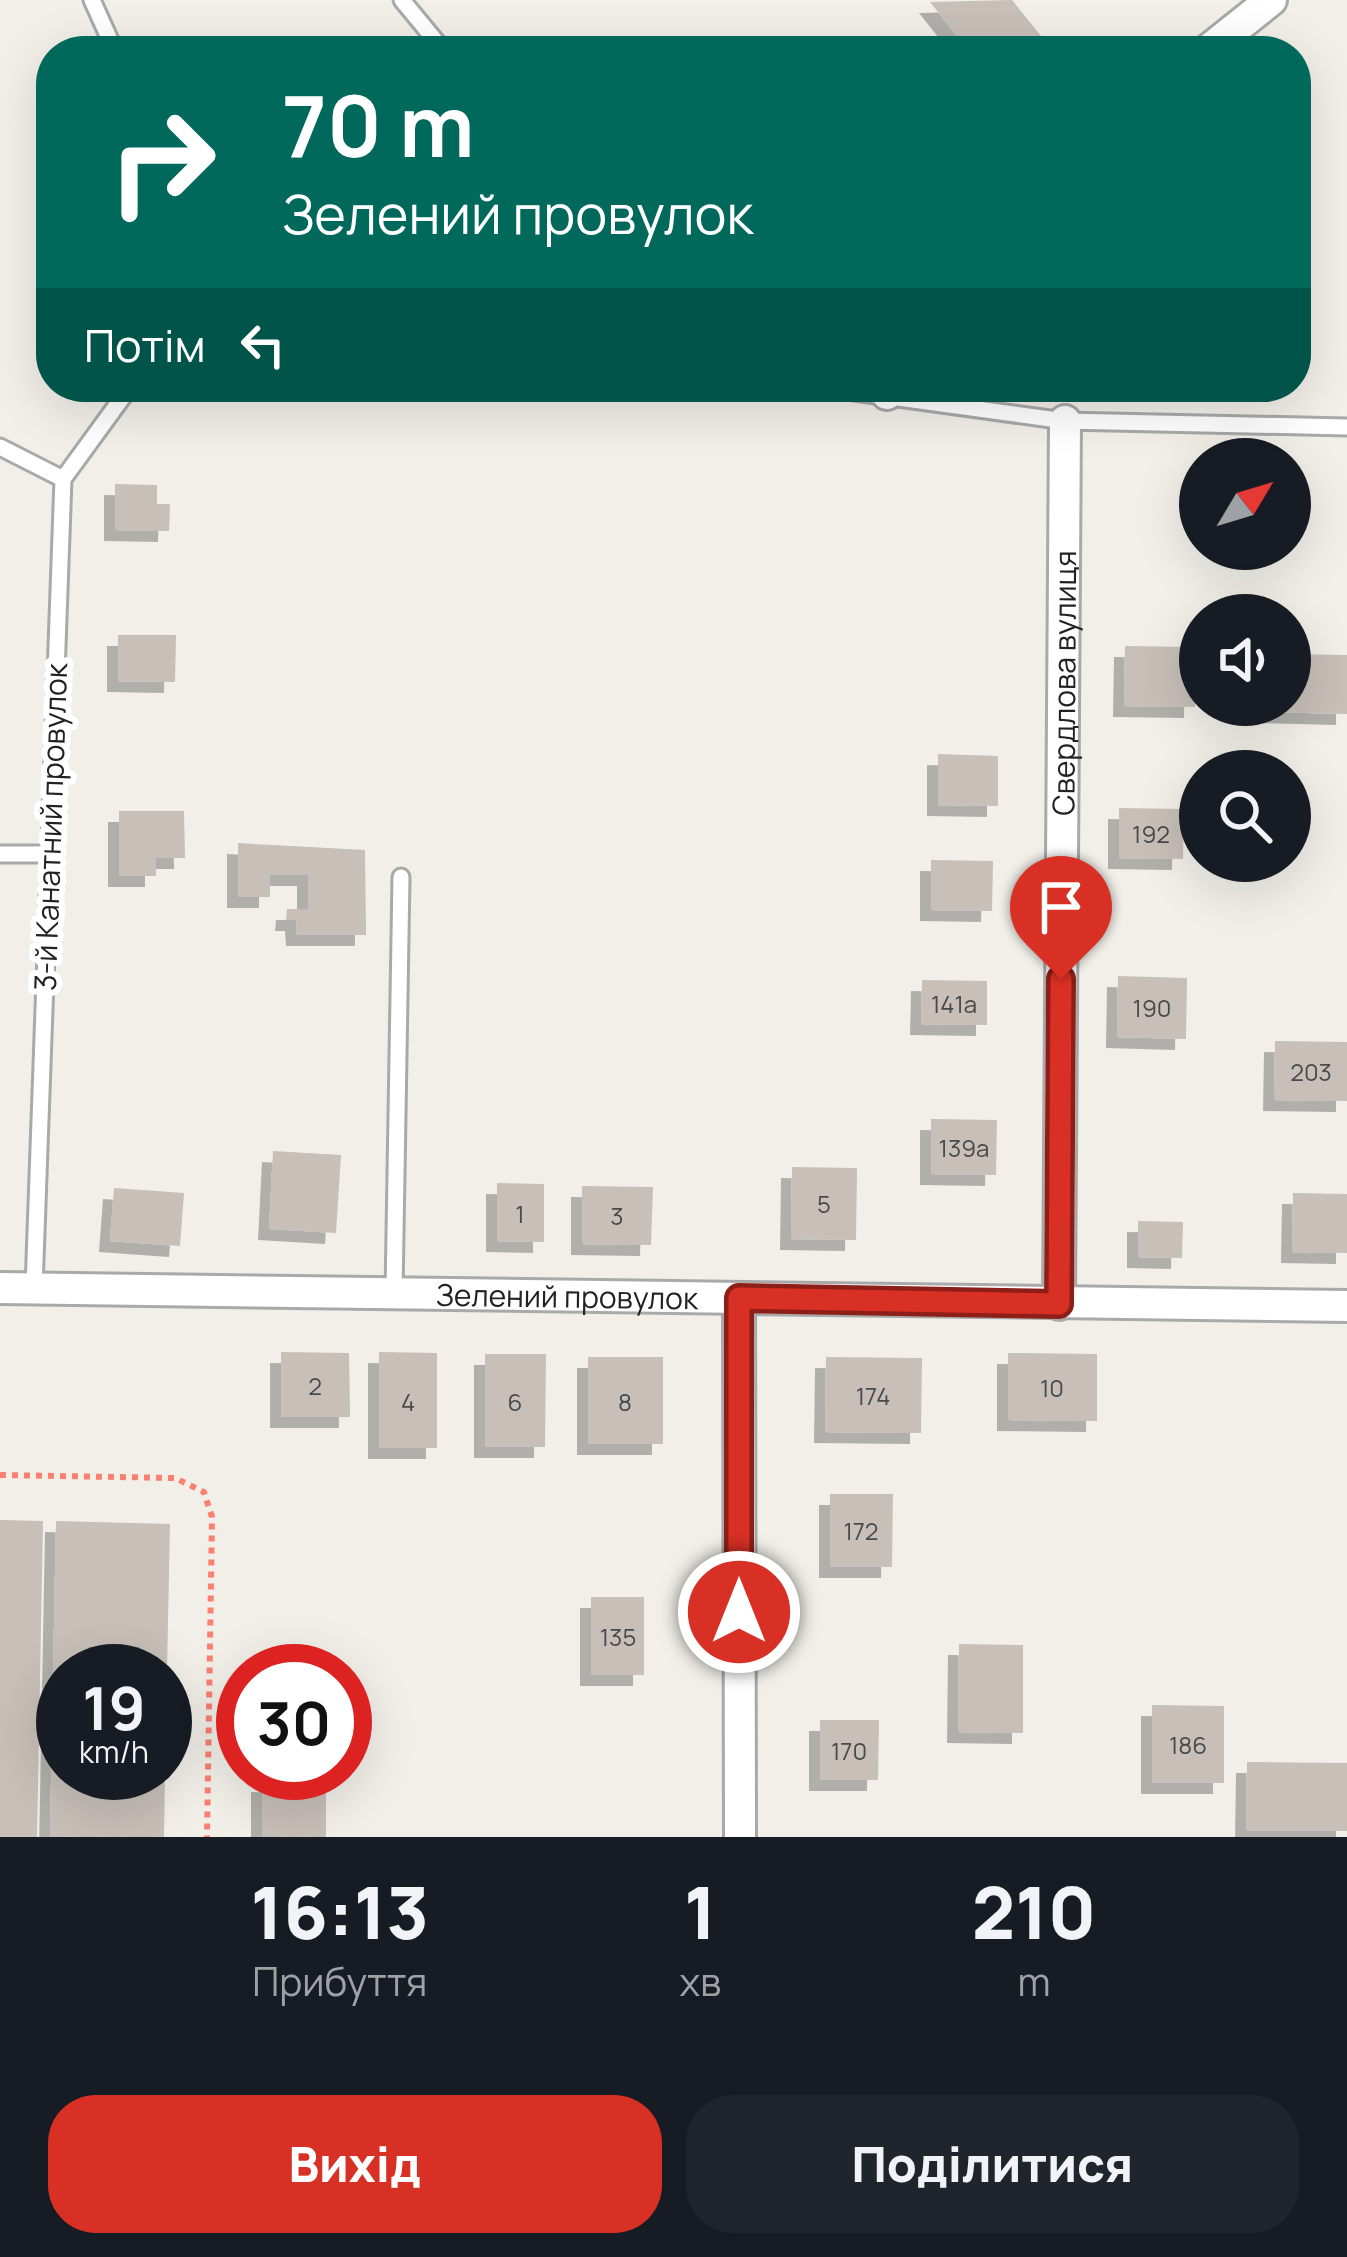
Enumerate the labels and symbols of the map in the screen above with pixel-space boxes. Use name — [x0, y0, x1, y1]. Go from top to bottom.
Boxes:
north arrow — [1179, 438, 1311, 570]
street label: Свердлова вулиця — [1042, 550, 1085, 816]
street label: 3-й Канатний провулок — [24, 661, 76, 992]
house number: 192 — [1132, 817, 1170, 850]
pin — [1010, 856, 1112, 979]
house number: 141а — [931, 987, 977, 1020]
house number: 190 — [1133, 991, 1171, 1024]
house number: 203 — [1290, 1055, 1332, 1088]
house number: 139а — [939, 1131, 989, 1164]
house number: 5 — [817, 1187, 831, 1220]
house number: 1 — [515, 1197, 525, 1230]
house number: 3 — [610, 1199, 624, 1232]
street label: Зелений провулок — [436, 1273, 699, 1318]
house number: 2 — [308, 1369, 322, 1402]
house number: 10 — [1040, 1371, 1064, 1404]
house number: 174 — [856, 1379, 890, 1412]
house number: 4 — [401, 1385, 415, 1418]
house number: 6 — [508, 1385, 522, 1418]
house number: 8 — [618, 1385, 632, 1418]
house number: 172 — [843, 1514, 879, 1547]
position arrow — [676, 1549, 802, 1675]
house number: 135 — [600, 1620, 636, 1653]
speed limit sign: 30 — [216, 1644, 372, 1800]
house number: 186 — [1169, 1728, 1207, 1761]
house number: 170 — [831, 1734, 867, 1767]

